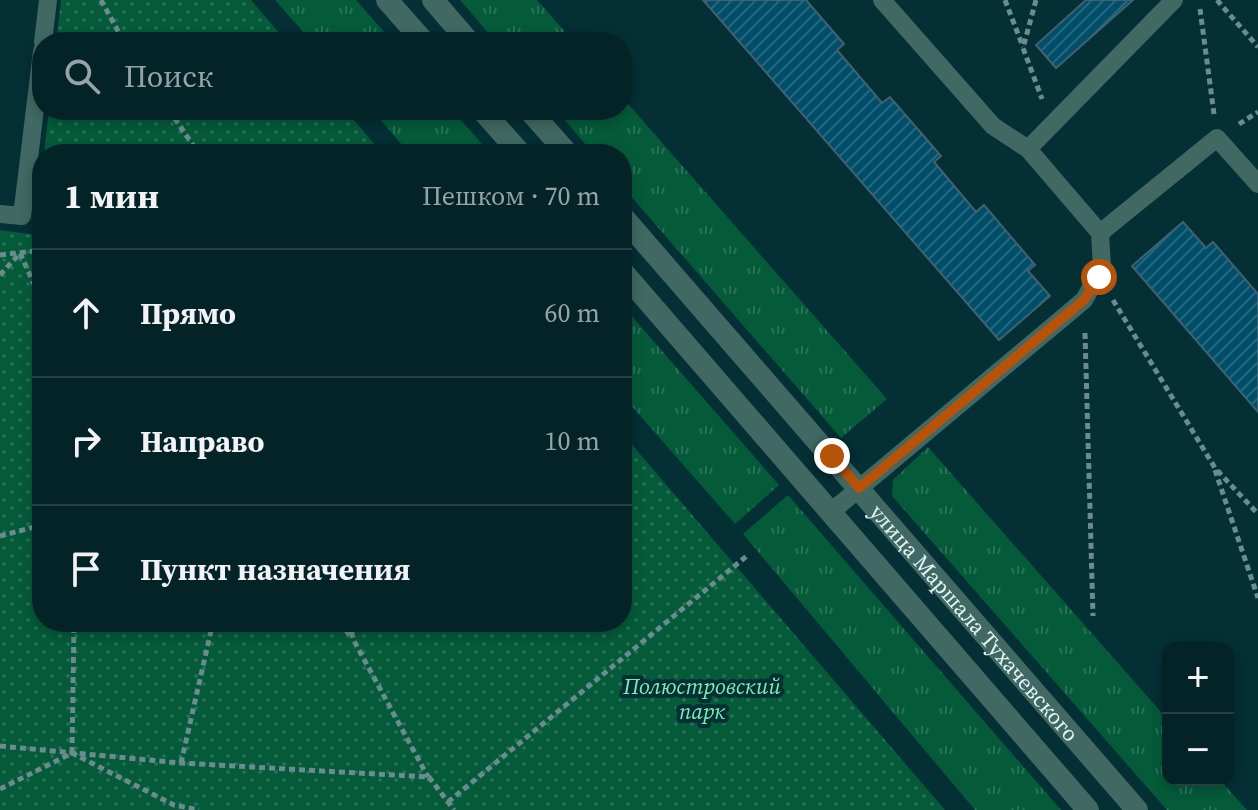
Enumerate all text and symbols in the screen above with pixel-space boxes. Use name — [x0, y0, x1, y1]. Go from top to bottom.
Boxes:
search box — [32, 32, 632, 120]
icon: search — [60, 54, 104, 98]
text: Поиск — [124, 56, 213, 97]
text: 1 мин — [64, 173, 159, 219]
text: Пешком · 70 m — [422, 178, 600, 214]
route start — [1081, 259, 1117, 295]
icon: ahead — [64, 291, 108, 335]
text: Прямо — [140, 293, 236, 334]
text: 60 m — [545, 295, 600, 331]
icon: right — [64, 419, 108, 463]
text: Направо — [140, 421, 264, 462]
text: 10 m — [545, 423, 600, 459]
route end — [814, 438, 850, 474]
street label: улица Маршала Тухачевского — [863, 497, 1086, 748]
icon: arrive — [64, 547, 108, 591]
text: Пункт назначения — [140, 549, 410, 590]
map controls — [1162, 642, 1234, 786]
button: + — [1162, 642, 1234, 714]
park label: Полюстровский парк — [622, 671, 781, 726]
button: − — [1162, 714, 1234, 786]

